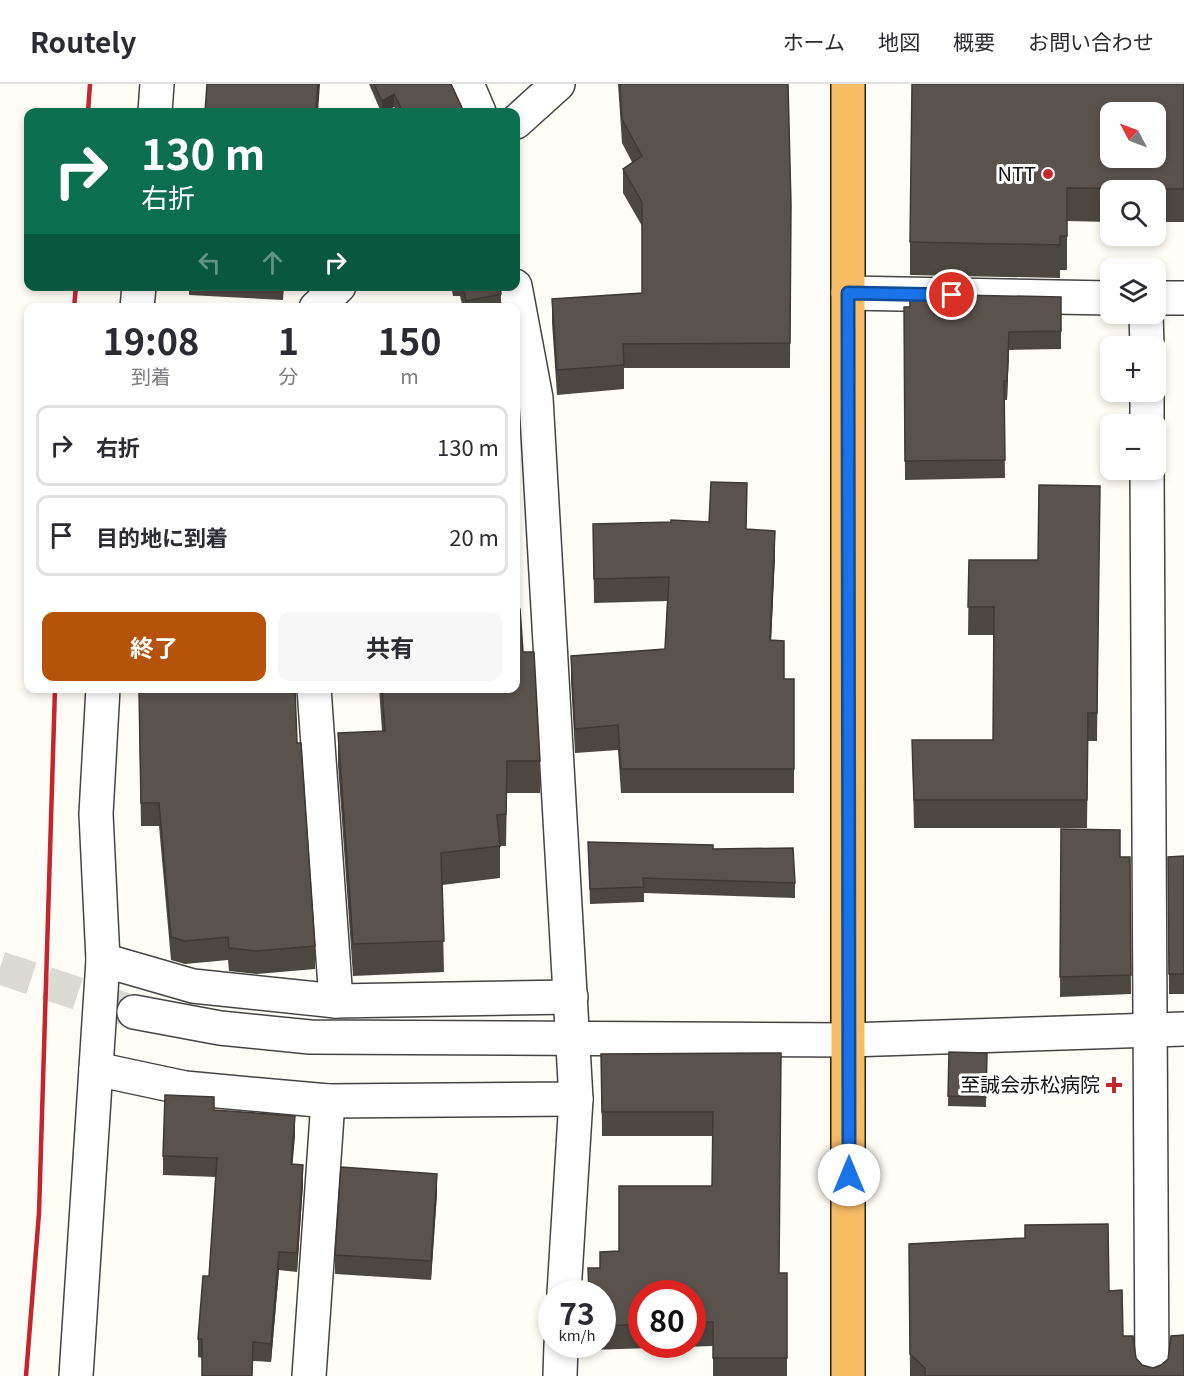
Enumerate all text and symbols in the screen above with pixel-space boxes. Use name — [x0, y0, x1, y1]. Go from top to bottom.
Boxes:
text: Routely — [30, 21, 136, 61]
text: ホーム — [783, 26, 845, 56]
text: 地図 — [878, 26, 920, 56]
text: 概要 — [953, 26, 995, 56]
text: お問い合わせ — [1028, 26, 1154, 56]
north arrow — [1100, 102, 1166, 168]
map controls — [1100, 102, 1166, 480]
text: 130 m — [141, 121, 265, 182]
icon: right — [42, 132, 120, 210]
place label: NTT — [998, 158, 1036, 187]
marker: NTT — [1041, 167, 1055, 181]
text: 右折 — [141, 177, 195, 216]
button: search — [1100, 180, 1166, 246]
icon: left — [193, 246, 226, 279]
icon: ahead — [256, 246, 289, 279]
icon: right — [319, 246, 352, 279]
button: layers — [1100, 258, 1166, 324]
pin — [926, 269, 977, 320]
icon: arrive — [935, 278, 968, 311]
text: 19:08 — [103, 313, 199, 365]
text: 1 — [278, 313, 299, 365]
text: 150 — [378, 313, 441, 365]
button: + — [1100, 336, 1166, 402]
text: 到着 — [131, 361, 171, 390]
text: 分 — [278, 361, 298, 390]
text: m — [400, 361, 419, 390]
button: − — [1100, 414, 1166, 480]
icon: right — [45, 429, 78, 462]
text: 右折 — [96, 430, 140, 462]
text: 130 m — [437, 430, 499, 462]
icon: arrive — [45, 519, 78, 552]
text: 目的地に到着 — [96, 520, 228, 552]
text: 20 m — [449, 520, 499, 552]
button: 終了 — [42, 612, 266, 681]
button: 共有 — [278, 612, 502, 681]
place label: 至誠会赤松病院 — [960, 1069, 1100, 1098]
marker: 至誠会赤松病院 — [1105, 1076, 1123, 1094]
position arrow — [817, 1143, 881, 1207]
speed limit sign: 80 — [628, 1280, 706, 1358]
text: 73 — [559, 1290, 595, 1334]
text: km/h — [558, 1324, 596, 1345]

